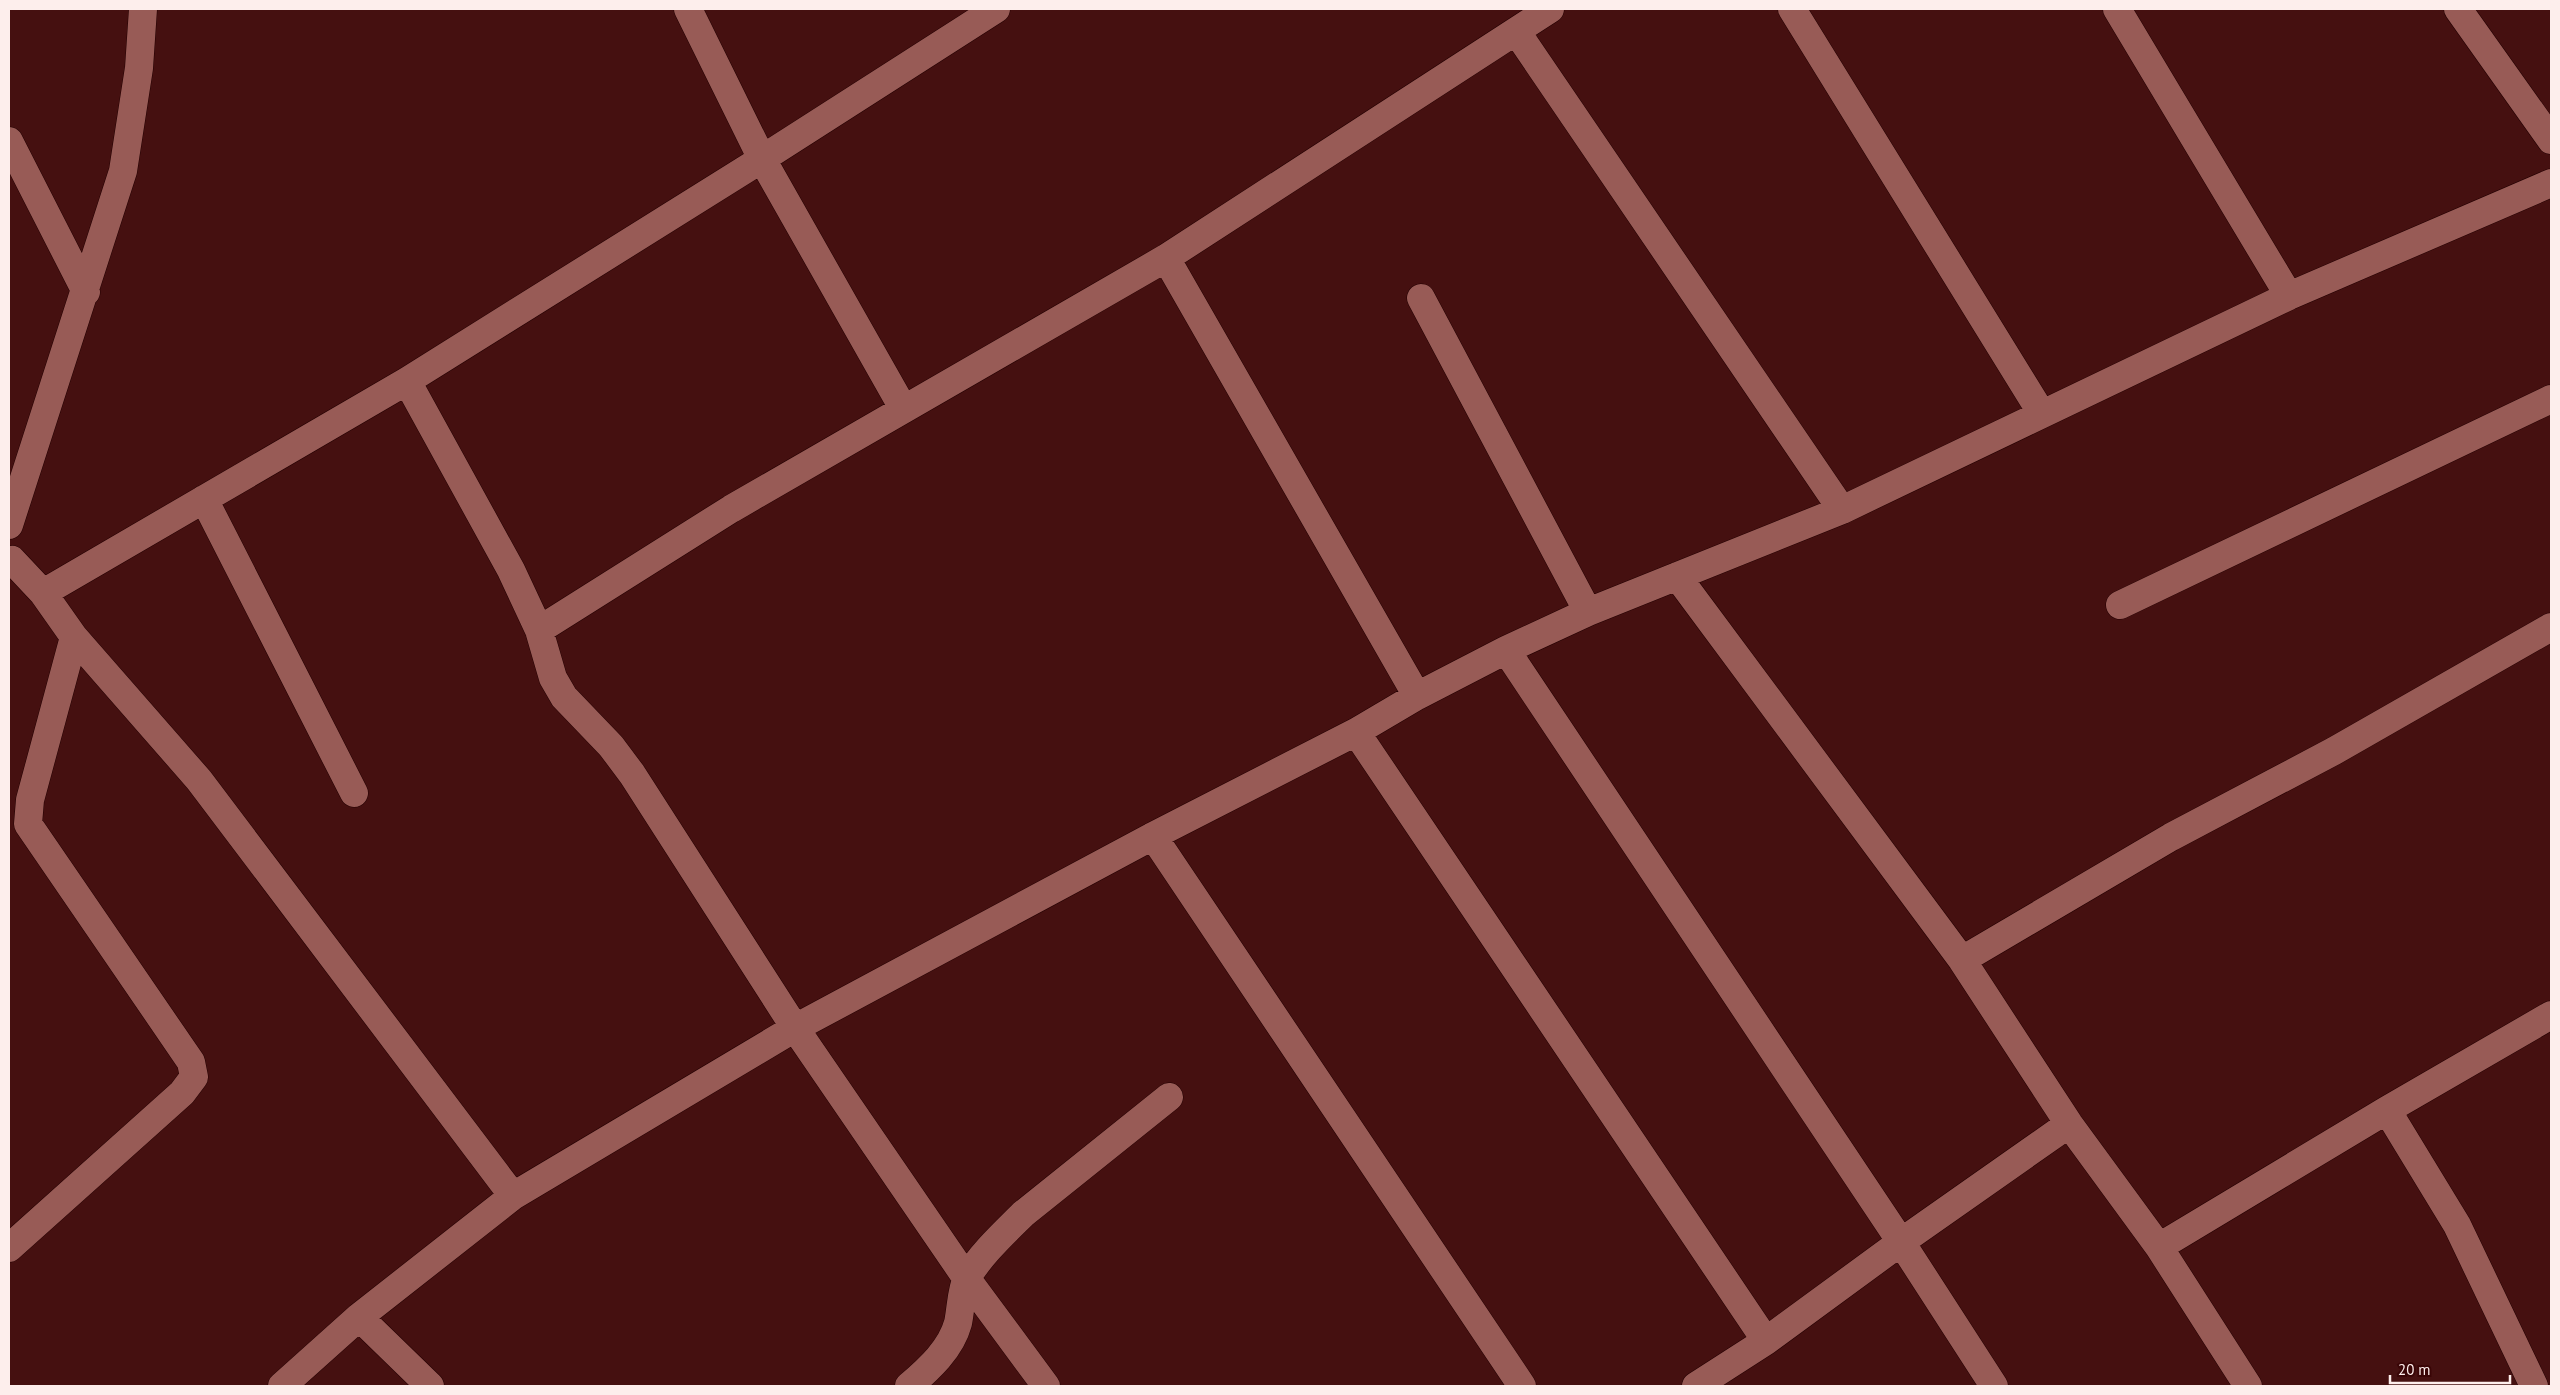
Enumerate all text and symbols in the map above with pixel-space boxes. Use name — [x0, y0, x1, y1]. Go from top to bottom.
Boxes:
scale bar — [2390, 1352, 2510, 1384]
text: 20 m — [2398, 1360, 2431, 1379]

